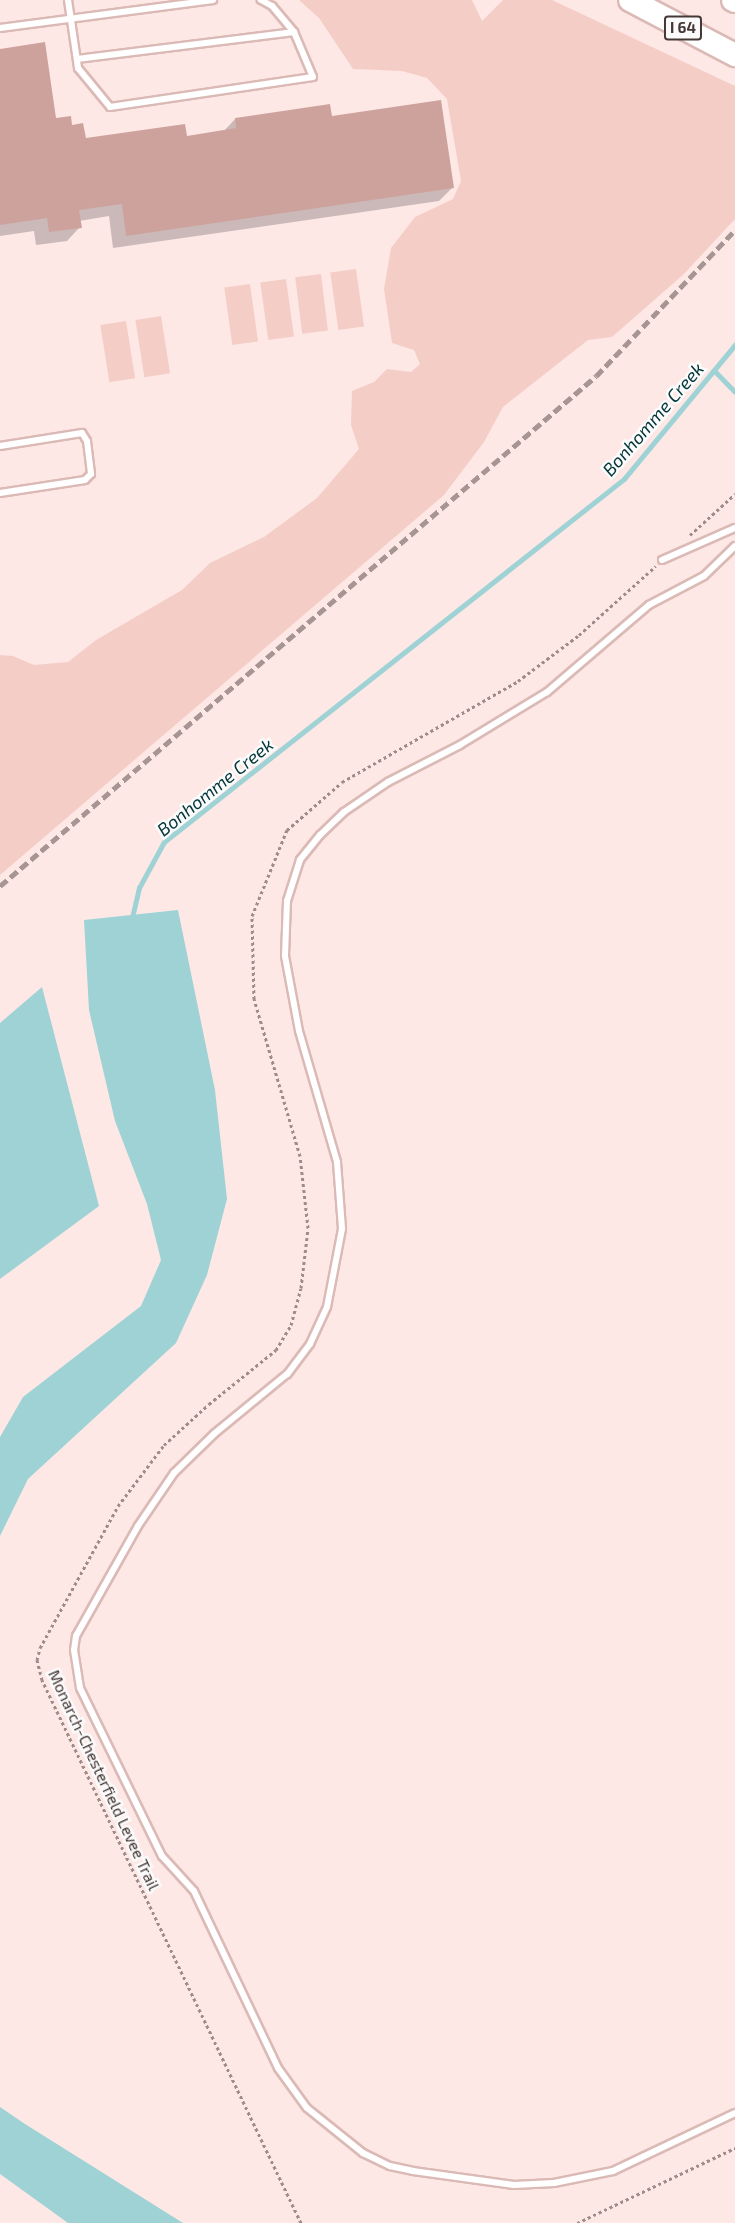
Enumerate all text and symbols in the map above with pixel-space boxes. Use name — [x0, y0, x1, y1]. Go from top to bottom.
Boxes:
road number: I 64 — [664, 16, 702, 40]
water label: Bonhomme Creek — [598, 358, 708, 480]
water label: Bonhomme Creek — [153, 734, 277, 840]
street label: Monarch-Chesterfield Levee Trail — [44, 1667, 164, 1893]

